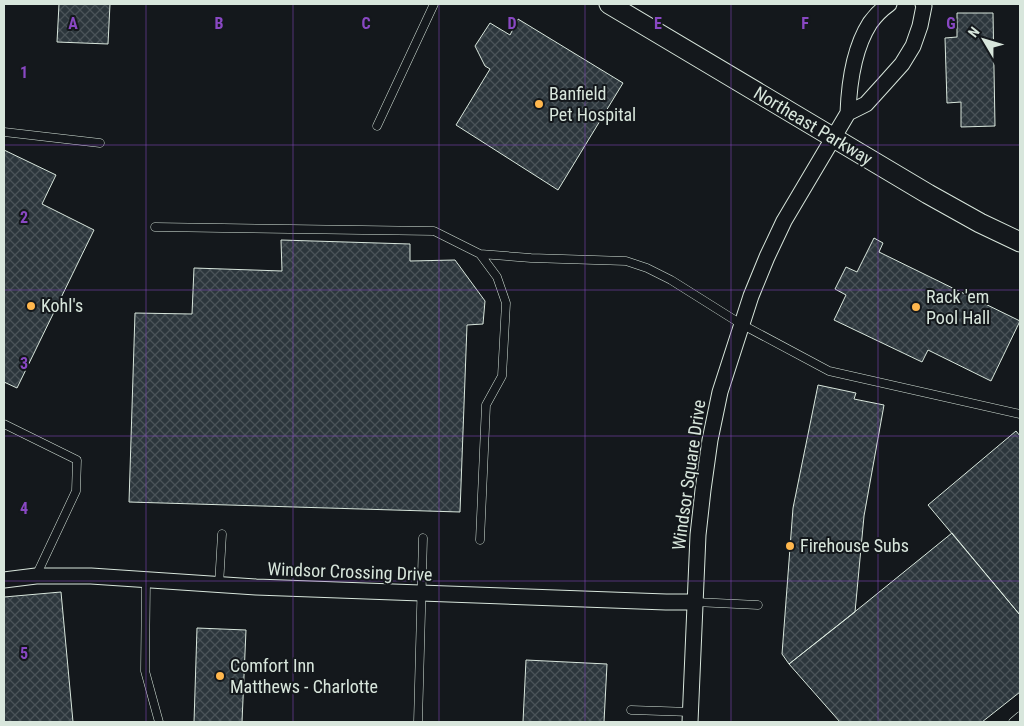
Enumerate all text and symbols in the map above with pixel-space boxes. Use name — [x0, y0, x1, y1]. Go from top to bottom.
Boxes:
text: A — [68, 14, 78, 33]
text: B — [215, 14, 224, 33]
text: C — [361, 14, 371, 33]
text: D — [507, 14, 517, 33]
text: E — [654, 14, 662, 33]
text: F — [801, 14, 809, 33]
text: G — [946, 14, 956, 33]
north arrow — [959, 15, 1009, 65]
text: N — [965, 24, 983, 40]
text: 1 — [20, 63, 28, 82]
street label: Northeast Parkway — [750, 82, 877, 170]
place label: Banfield Pet Hospital — [549, 83, 636, 125]
marker: Banfield Pet Hospital — [533, 98, 545, 110]
text: 2 — [20, 208, 28, 227]
place label: Rack 'em Pool Hall — [926, 286, 990, 328]
place label: Kohl's — [41, 295, 83, 316]
marker: Kohl's — [25, 300, 37, 312]
marker: Rack 'em Pool Hall — [910, 301, 922, 313]
text: 3 — [20, 354, 28, 373]
street label: Windsor Square Drive — [668, 398, 709, 552]
text: 4 — [20, 499, 28, 518]
place label: Firehouse Subs — [800, 535, 909, 556]
marker: Firehouse Subs — [784, 540, 796, 552]
street label: Windsor Crossing Drive — [267, 558, 433, 585]
text: 5 — [20, 644, 28, 663]
place label: Comfort Inn Matthews - Charlotte — [230, 655, 378, 697]
marker: Comfort Inn Matthews - Charlotte — [214, 670, 226, 682]

